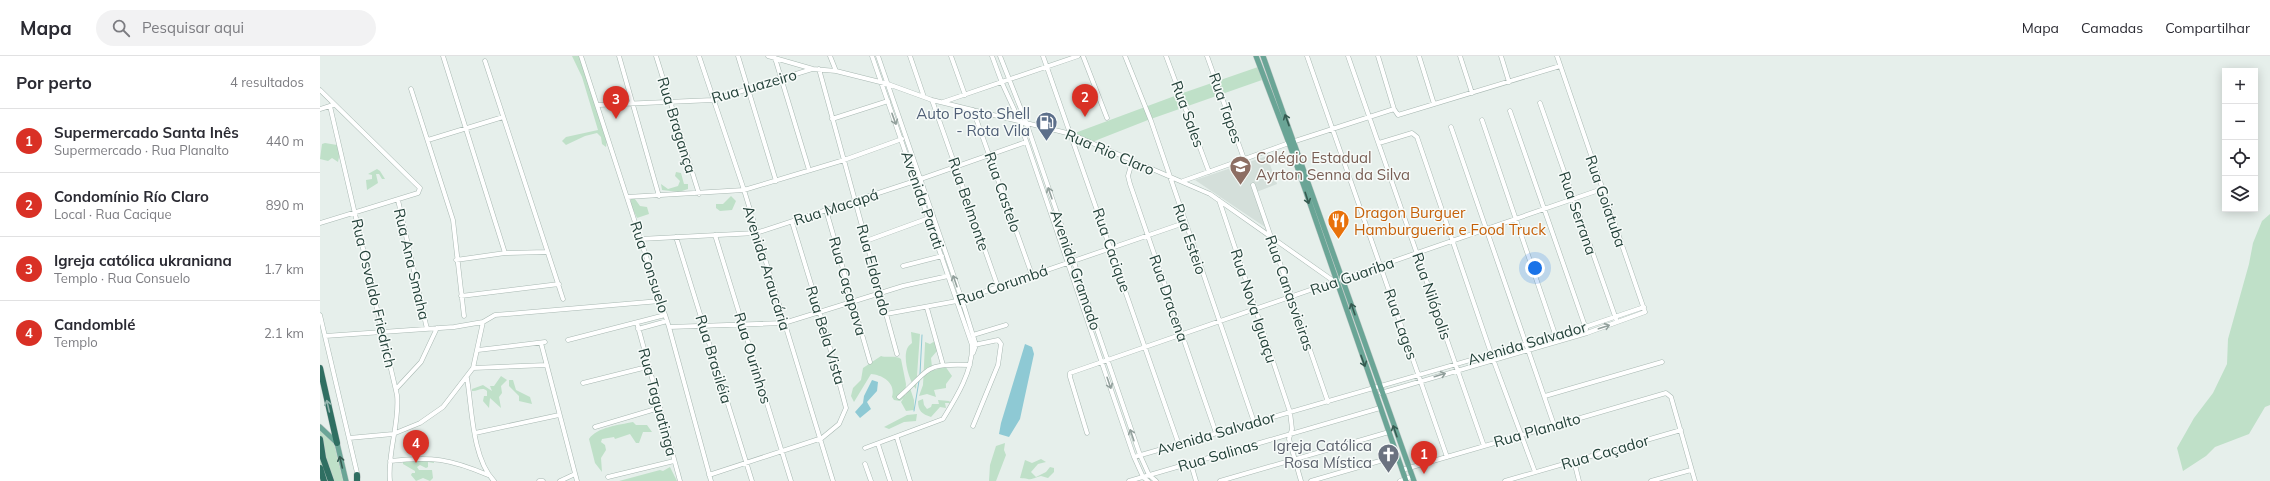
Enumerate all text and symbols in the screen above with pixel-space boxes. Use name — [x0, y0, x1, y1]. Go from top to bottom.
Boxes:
search box — [96, 10, 376, 46]
text: Mapa — [20, 16, 72, 40]
icon: search — [110, 17, 132, 39]
text: Pesquisar aqui — [142, 18, 244, 37]
text: Mapa — [2022, 19, 2059, 37]
text: Camadas — [2081, 19, 2143, 37]
text: Compartilhar — [2165, 19, 2250, 37]
street label: Rua Juazeiro — [709, 65, 799, 107]
map controls — [2222, 68, 2258, 212]
button: + — [2222, 68, 2258, 104]
street label: Rua Tapes — [1205, 70, 1247, 146]
text: Por perto — [16, 72, 92, 93]
text: 4 resultados — [230, 74, 304, 90]
street label: Rua Bragança — [653, 75, 701, 175]
street label: Rua Sales — [1167, 78, 1209, 150]
pin: 2 — [1072, 84, 1098, 117]
pin: 3 — [603, 86, 629, 119]
place label: Auto Posto Shell - Rota Vila — [916, 104, 1030, 140]
button: − — [2222, 104, 2258, 140]
fuel station icon: Auto Posto Shell - Rota Vila — [1033, 109, 1059, 142]
one-way arrow — [891, 113, 899, 125]
one-way arrow — [1282, 114, 1290, 126]
text: Supermercado Santa Inês — [54, 123, 239, 142]
street label: Rua Rio Claro — [1063, 125, 1157, 179]
text: 1 — [25, 133, 33, 149]
text: 440 m — [266, 133, 304, 149]
button: locate — [2222, 140, 2258, 176]
text: Supermercado · Rua Planalto — [54, 142, 229, 158]
street label: Avenida Parati — [897, 148, 949, 252]
place label: Colégio Estadual Ayrton Senna da Silva — [1256, 148, 1410, 184]
street label: Rua Castelo — [980, 149, 1026, 235]
school or university icon: Colégio Estadual Ayrton Senna da Silva — [1228, 153, 1254, 186]
street label: Rua Goiatuba — [1581, 153, 1631, 249]
street label: Rua Belmonte — [944, 155, 994, 253]
street label: Rua Serrana — [1555, 169, 1601, 257]
button: layers — [2222, 176, 2258, 212]
street label: Rua Macapá — [791, 184, 881, 230]
one-way arrow — [1046, 186, 1053, 199]
text: Condomínio Río Claro — [54, 187, 209, 206]
one-way arrow — [1304, 192, 1312, 204]
text: 2 — [25, 197, 33, 213]
text: 890 m — [266, 197, 304, 213]
street label: Rua Esteio — [1169, 201, 1211, 277]
street label: Avenida Araucária — [739, 203, 795, 333]
place label: Dragon Burguer Hamburgueria e Food Truck — [1354, 203, 1546, 239]
street label: Rua Cacique — [1089, 205, 1135, 295]
text: Local · Rua Cacique — [54, 206, 172, 222]
street label: Rua Ana Smaha — [390, 206, 434, 322]
street label: Avenida Gramado — [1047, 207, 1105, 333]
restaurant icon: Dragon Burguer Hamburgueria e Food Truck — [1326, 208, 1352, 241]
street label: Rua Osvaldo Friedrich — [348, 217, 400, 369]
street label: Rua Consuelo — [626, 219, 674, 315]
street label: Rua Eldorado — [853, 222, 895, 318]
street label: Rua Canasvieiras — [1261, 233, 1319, 353]
street label: Rua Caçapava — [825, 234, 871, 338]
street label: Rua Nova Iguaçu — [1227, 246, 1281, 366]
street label: Rua Nilópolis — [1408, 250, 1456, 342]
text: Igreja católica ukraniana — [54, 251, 232, 270]
street label: Rua Dracena — [1145, 252, 1193, 344]
street label: Rua Guariba — [1307, 253, 1397, 299]
your location — [1525, 258, 1545, 278]
street label: Rua Corumbá — [954, 260, 1050, 310]
text: 3 — [25, 261, 33, 277]
text: 1.7 km — [264, 261, 304, 277]
text: Templo · Rua Consuelo — [54, 270, 190, 286]
one-way arrow — [951, 275, 959, 287]
street label: Rua Bela Vista — [802, 283, 850, 387]
street label: Rua Lages — [1380, 286, 1422, 362]
one-way arrow — [1348, 303, 1356, 315]
street label: Rua Ourinhos — [730, 310, 776, 406]
street label: Rua Brasiléia — [691, 312, 737, 406]
text: Candomblé — [54, 315, 135, 334]
street label: Avenida Salvador — [1465, 317, 1589, 369]
one-way arrow — [1598, 323, 1611, 330]
text: 4 — [25, 325, 33, 341]
text: 2.1 km — [264, 325, 304, 341]
text: Templo — [54, 334, 98, 350]
street label: Rua Taguatinga — [634, 346, 682, 458]
one-way arrow — [1360, 354, 1368, 366]
one-way arrow — [1433, 371, 1446, 378]
one-way arrow — [1106, 376, 1113, 389]
one-way arrow — [324, 400, 332, 413]
street label: Avenida Salvador — [1154, 407, 1278, 459]
street label: Rua Planalto — [1491, 409, 1583, 451]
one-way arrow — [1391, 425, 1398, 438]
one-way arrow — [1128, 429, 1136, 441]
pin: 4 — [403, 430, 429, 463]
street label: Rua Caçador — [1559, 430, 1652, 474]
street label: Rua Salinas — [1176, 434, 1260, 476]
place label: Igreja Católica Rosa Mística — [1273, 436, 1372, 472]
church icon: Igreja Católica Rosa Mística — [1375, 441, 1401, 474]
pin: 1 — [1411, 441, 1437, 474]
one-way arrow — [337, 456, 345, 469]

